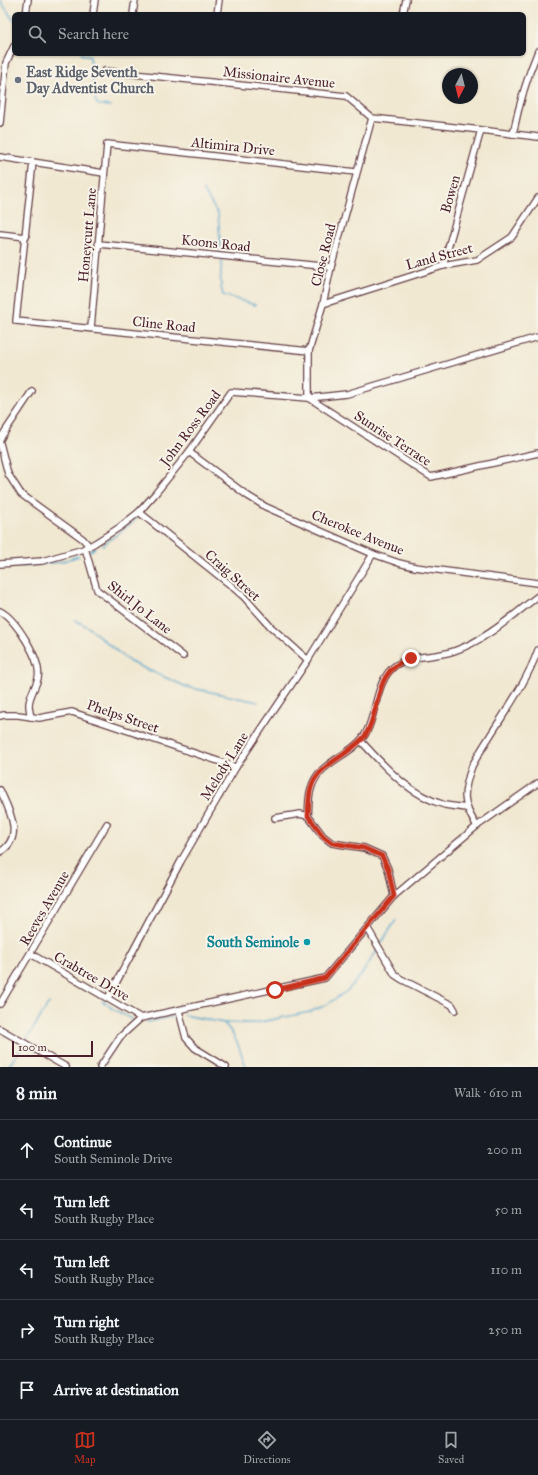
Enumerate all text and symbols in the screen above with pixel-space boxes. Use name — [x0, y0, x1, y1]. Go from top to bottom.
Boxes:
search box — [12, 12, 526, 56]
icon: search — [26, 23, 48, 45]
text: Search here — [58, 25, 129, 43]
street label: Missionaire Avenue — [222, 63, 336, 92]
place label: East Ridge Seventh Day Adventist Church — [26, 64, 154, 98]
north arrow — [442, 68, 478, 104]
marker: East Ridge Seventh Day Adventist Church — [13, 75, 23, 85]
street label: Altimira Drive — [189, 134, 276, 159]
street label: Bowen — [437, 173, 464, 215]
street label: Honeycutt Lane — [75, 187, 100, 283]
street label: Close Road — [307, 222, 340, 288]
street label: Koons Road — [180, 231, 251, 256]
street label: Land Street — [404, 239, 475, 274]
street label: Cline Road — [132, 313, 196, 336]
street label: John Ross Road — [155, 387, 225, 472]
street label: Sunrise Terrace — [351, 407, 435, 470]
street label: Cherokee Avenue — [309, 506, 407, 559]
street label: Craig Street — [201, 546, 264, 605]
street label: Shirl Jo Lane — [104, 577, 175, 639]
route end — [402, 649, 420, 667]
street label: Phelps Street — [84, 696, 161, 737]
street label: Melody Lane — [197, 729, 252, 803]
street label: Reeves Avenue — [16, 868, 73, 949]
place label: South Seminole — [207, 934, 299, 951]
marker: South Seminole — [302, 937, 312, 947]
street label: Crabtree Drive — [51, 948, 133, 1005]
route start — [266, 981, 284, 999]
scale bar — [12, 1039, 93, 1058]
text: 100 m — [18, 1041, 47, 1054]
text: 8 min — [16, 1083, 57, 1104]
text: Walk · 610 m — [454, 1085, 522, 1101]
text: Continue — [54, 1133, 112, 1151]
icon: ahead — [16, 1139, 38, 1161]
text: 200 m — [487, 1142, 522, 1158]
text: South Seminole Drive — [54, 1151, 172, 1167]
text: Turn left — [54, 1193, 110, 1211]
icon: left — [16, 1199, 38, 1221]
text: 50 m — [495, 1202, 522, 1218]
text: South Rugby Place — [54, 1211, 154, 1227]
text: Turn left — [54, 1253, 110, 1271]
icon: left — [16, 1259, 38, 1281]
text: 110 m — [490, 1262, 522, 1278]
text: South Rugby Place — [54, 1271, 154, 1287]
text: Turn right — [54, 1313, 119, 1331]
icon: right — [16, 1319, 38, 1341]
text: 250 m — [488, 1322, 522, 1338]
text: South Rugby Place — [54, 1331, 154, 1347]
icon: arrive — [16, 1379, 38, 1401]
text: Arrive at destination — [54, 1381, 179, 1399]
tab: Map — [74, 1429, 96, 1466]
tab: Directions — [243, 1429, 291, 1466]
tab: Saved — [438, 1429, 464, 1466]

